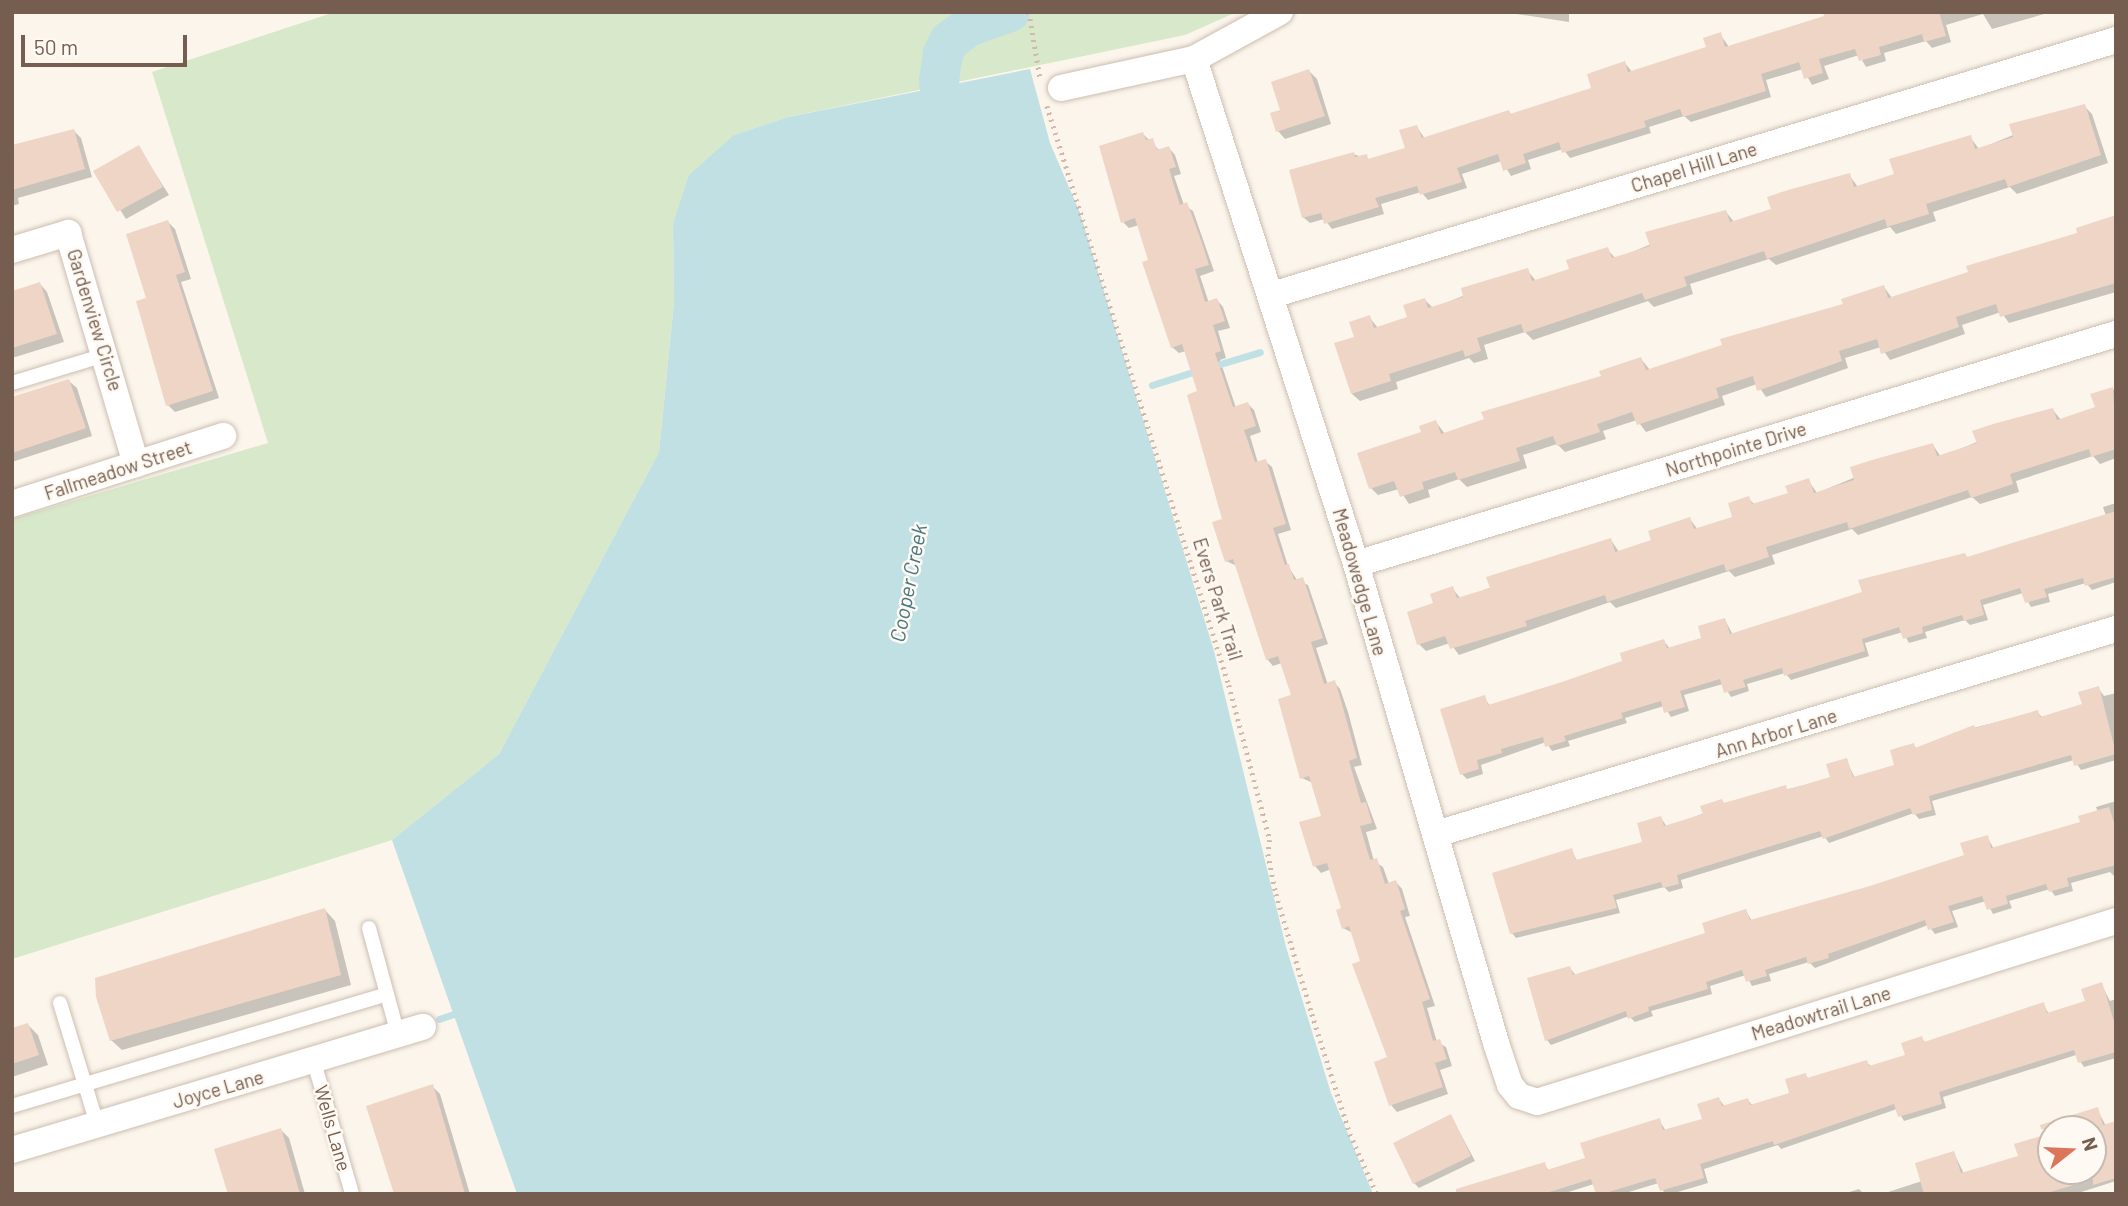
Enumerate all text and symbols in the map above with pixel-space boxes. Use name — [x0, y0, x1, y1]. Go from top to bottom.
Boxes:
scale bar — [24, 21, 191, 65]
text: 50 m — [34, 34, 78, 59]
street label: Chapel Hill Lane — [1628, 137, 1760, 197]
street label: Gardenview Circle — [63, 246, 127, 394]
street label: Northpointe Drive — [1663, 417, 1809, 481]
street label: Fallmeadow Street — [41, 435, 195, 505]
street label: Meadowedge Lane — [1328, 506, 1392, 658]
water label: Cooper Creek — [884, 522, 932, 644]
street label: Evers Park Trail — [1189, 535, 1247, 663]
street label: Ann Arbor Lane — [1712, 704, 1840, 762]
street label: Meadowtrail Lane — [1749, 981, 1893, 1045]
street label: Joyce Lane — [170, 1065, 266, 1113]
street label: Wells Lane — [310, 1082, 356, 1174]
north arrow — [2037, 1115, 2107, 1185]
text: N — [2078, 1134, 2103, 1154]

